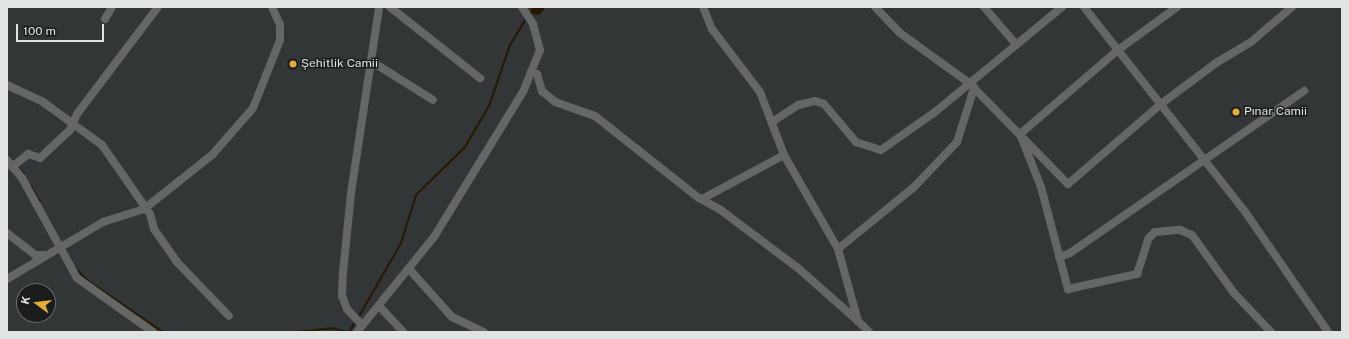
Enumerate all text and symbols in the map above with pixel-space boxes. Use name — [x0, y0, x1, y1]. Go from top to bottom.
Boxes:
scale bar — [18, 16, 106, 42]
text: 100 m — [23, 24, 56, 38]
place label: Şehitlik Camii — [301, 57, 378, 71]
marker: Şehitlik Camii — [288, 59, 298, 69]
place label: Pınar Camii — [1244, 105, 1307, 119]
marker: Pınar Camii — [1231, 107, 1241, 117]
north arrow — [16, 283, 56, 323]
text: K — [19, 295, 32, 306]

